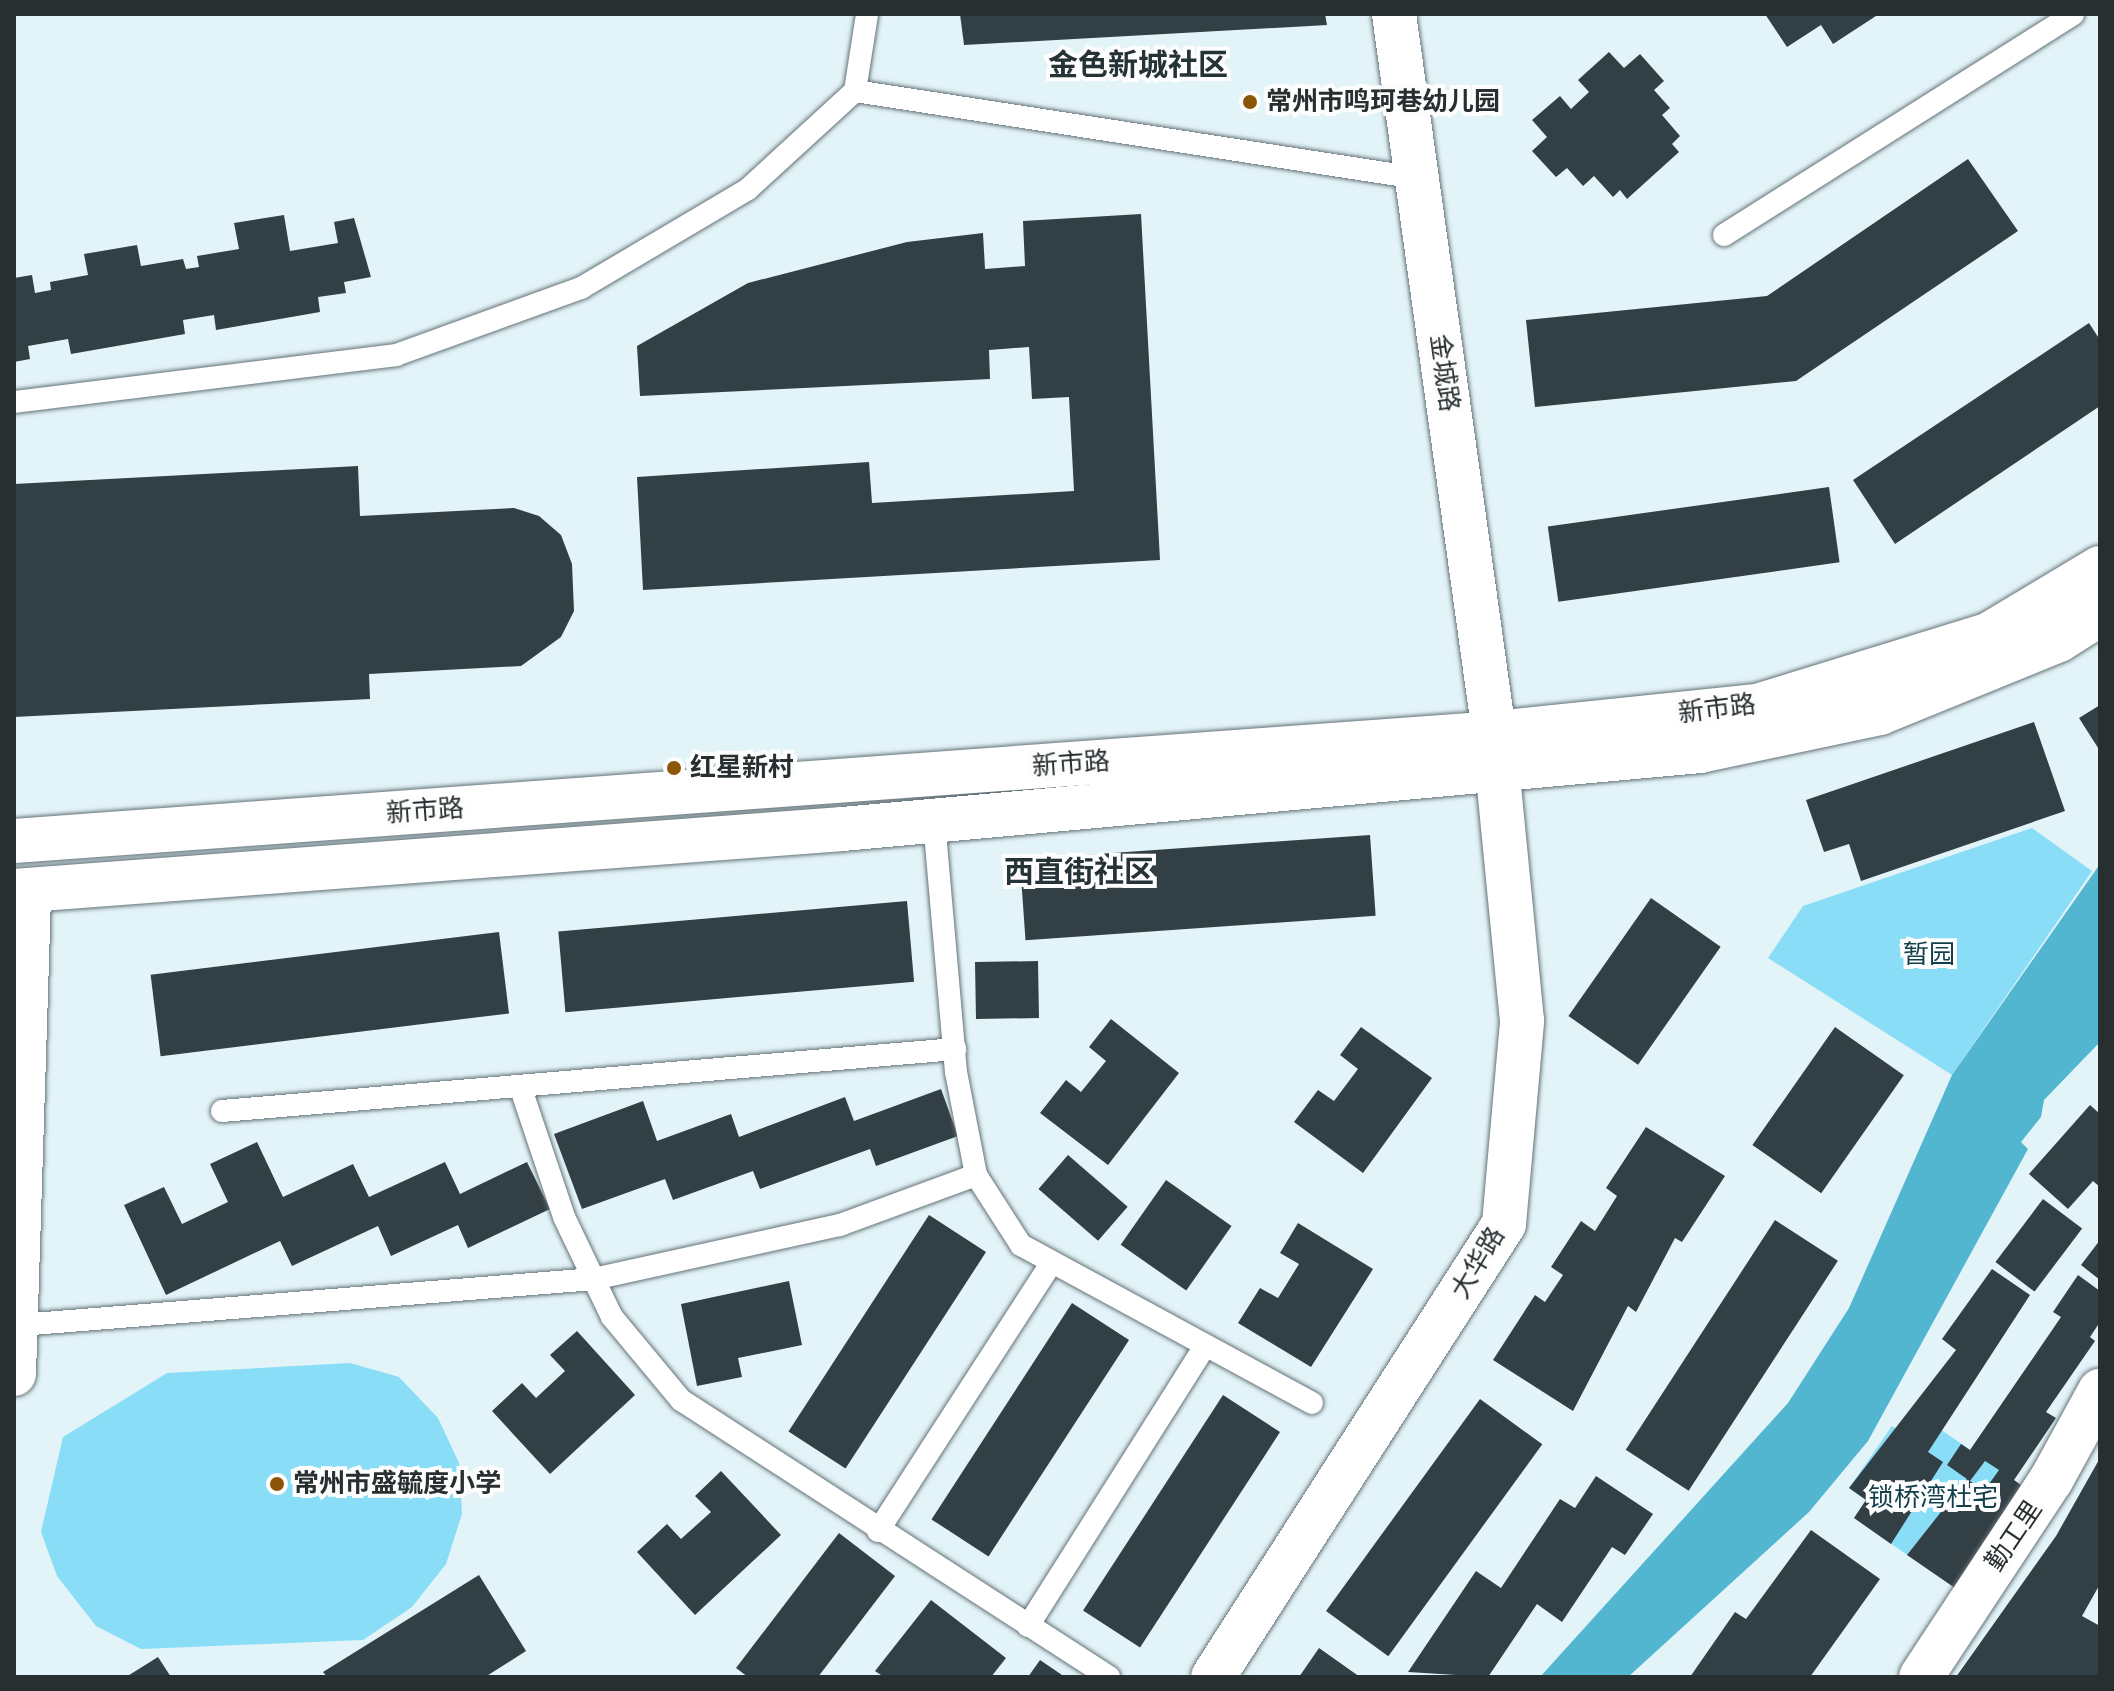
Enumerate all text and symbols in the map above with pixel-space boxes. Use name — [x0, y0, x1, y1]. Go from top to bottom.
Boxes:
district label: 金色新城社区 — [1048, 47, 1228, 83]
place label: 常州市鸣珂巷幼儿园 — [1266, 86, 1500, 118]
marker: 常州市鸣珂巷幼儿园 — [1241, 93, 1259, 111]
street label: 金城路 — [1423, 332, 1465, 414]
street label: 新市路 — [1676, 689, 1758, 729]
street label: 新市路 — [1031, 746, 1111, 782]
place label: 红星新村 — [690, 752, 794, 784]
marker: 红星新村 — [665, 759, 683, 777]
street label: 新市路 — [385, 793, 465, 829]
district label: 西直街社区 — [1004, 854, 1154, 890]
park label: 暂园 — [1903, 939, 1955, 971]
street label: 大华路 — [1445, 1222, 1511, 1304]
place label: 常州市盛毓度小学 — [293, 1468, 501, 1500]
marker: 常州市盛毓度小学 — [268, 1475, 286, 1493]
park label: 锁桥湾杜宅 — [1868, 1482, 1998, 1514]
street label: 勤工里 — [1979, 1495, 2049, 1577]

